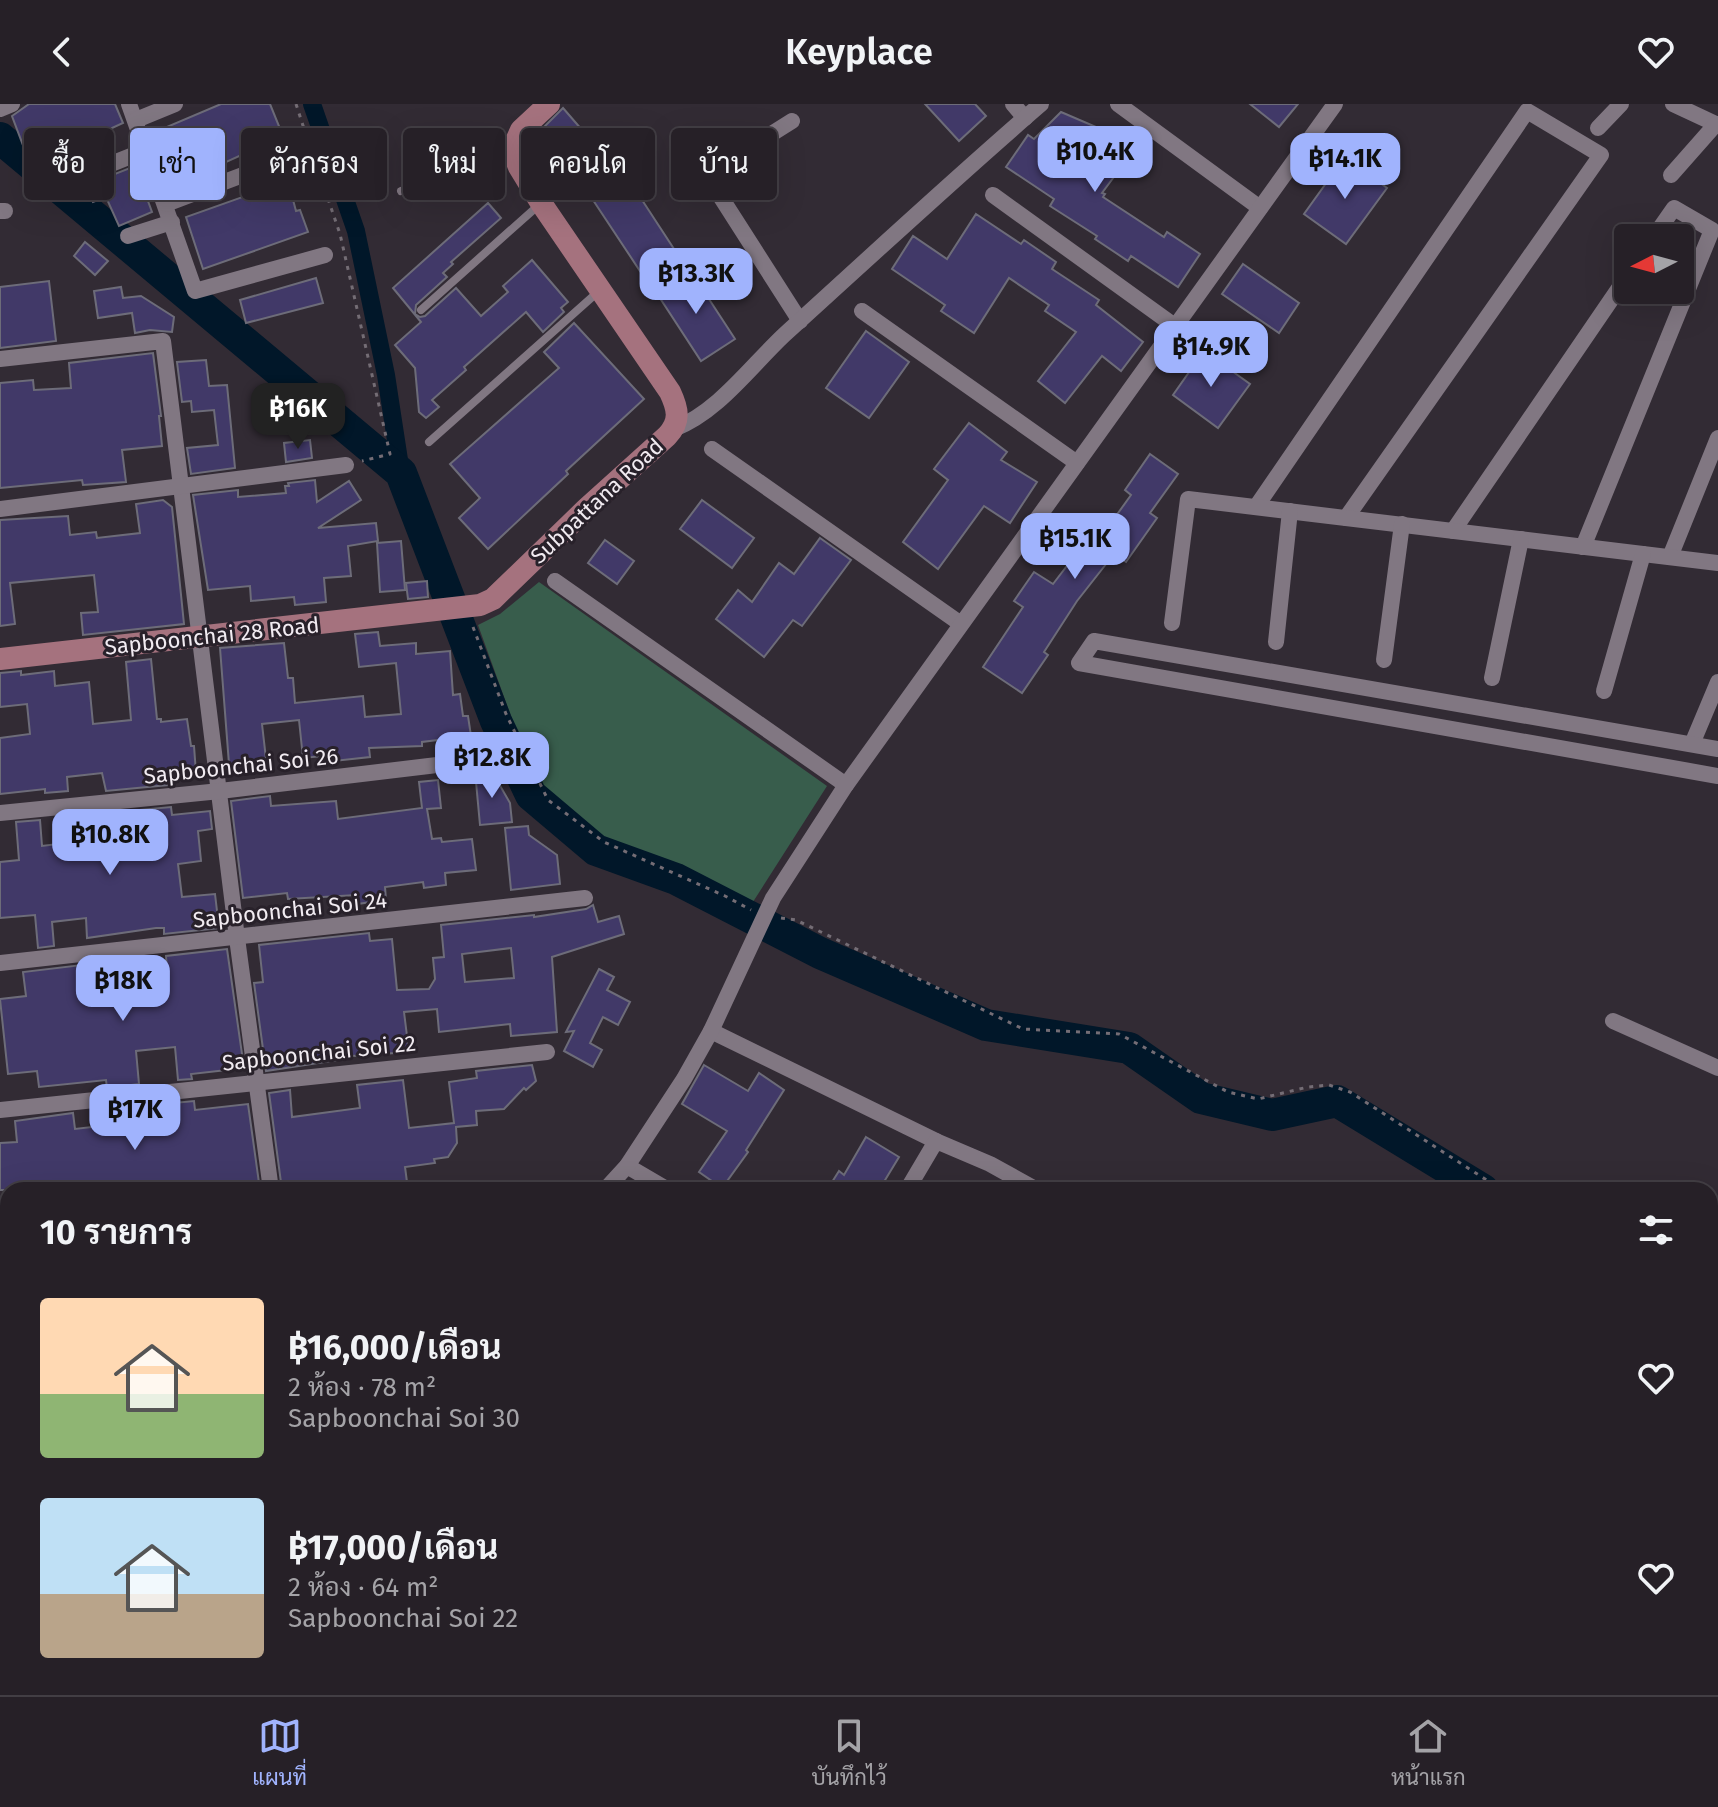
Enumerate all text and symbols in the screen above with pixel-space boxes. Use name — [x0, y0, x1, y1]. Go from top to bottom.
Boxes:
icon: back — [40, 30, 84, 74]
text: Keyplace — [785, 30, 933, 74]
icon: heart — [1634, 30, 1678, 74]
pin: ฿10.4K — [1030, 126, 1160, 194]
chip: ซื้อ — [24, 128, 114, 200]
chip: เช่า — [130, 128, 225, 200]
chip: ตัวกรอง — [241, 128, 387, 200]
chip: ใหม่ — [403, 128, 505, 200]
chip: คอนโด — [521, 128, 655, 200]
chip: บ้าน — [671, 128, 777, 200]
pin: ฿14.1K — [1280, 133, 1410, 201]
text: ฿10.4K — [1056, 136, 1134, 167]
text: ฿14.1K — [1308, 143, 1382, 174]
north arrow — [1614, 224, 1694, 304]
map controls — [1614, 224, 1694, 304]
pin: ฿13.3K — [631, 248, 761, 316]
text: ฿13.3K — [658, 258, 734, 289]
pin: ฿14.9K — [1146, 321, 1276, 389]
text: ฿14.9K — [1172, 331, 1250, 362]
pin: ฿16K — [251, 383, 345, 451]
text: ฿16K — [269, 393, 327, 424]
street label: Subpattana Road — [525, 433, 669, 569]
pin: ฿15.1K — [1010, 513, 1140, 581]
text: ฿15.1K — [1039, 523, 1111, 554]
street label: Sapboonchai 28 Road — [103, 611, 321, 661]
pin: ฿12.8K — [427, 732, 557, 800]
street label: Sapboonchai Soi 26 — [142, 742, 340, 790]
text: ฿12.8K — [453, 742, 531, 773]
pin: ฿10.8K — [45, 809, 175, 877]
text: ฿10.8K — [70, 819, 150, 850]
street label: Sapboonchai Soi 24 — [192, 886, 389, 934]
pin: ฿18K — [76, 955, 170, 1023]
text: ฿18K — [94, 965, 152, 996]
street label: Sapboonchai Soi 22 — [221, 1029, 417, 1077]
pin: ฿17K — [88, 1084, 182, 1152]
text: ฿17K — [107, 1094, 163, 1125]
icon: filters — [1634, 1208, 1678, 1252]
text: 10 รายการ — [40, 1212, 193, 1253]
text: ฿16,000/เดือน — [288, 1327, 502, 1368]
icon: home — [104, 1330, 200, 1426]
icon: heart — [1634, 1356, 1678, 1400]
text: 2 ห้อง · 78 m² — [288, 1372, 436, 1403]
text: Sapboonchai Soi 30 — [288, 1403, 520, 1434]
text: ฿17,000/เดือน — [288, 1527, 498, 1568]
icon: home — [104, 1530, 200, 1626]
icon: heart — [1634, 1556, 1678, 1600]
text: 2 ห้อง · 64 m² — [288, 1572, 439, 1603]
text: Sapboonchai Soi 22 — [288, 1603, 518, 1634]
tab: แผนที่ — [252, 1714, 307, 1791]
tab: บันทึกไว้ — [811, 1714, 887, 1791]
tab: หน้าแรก — [1391, 1714, 1466, 1791]

